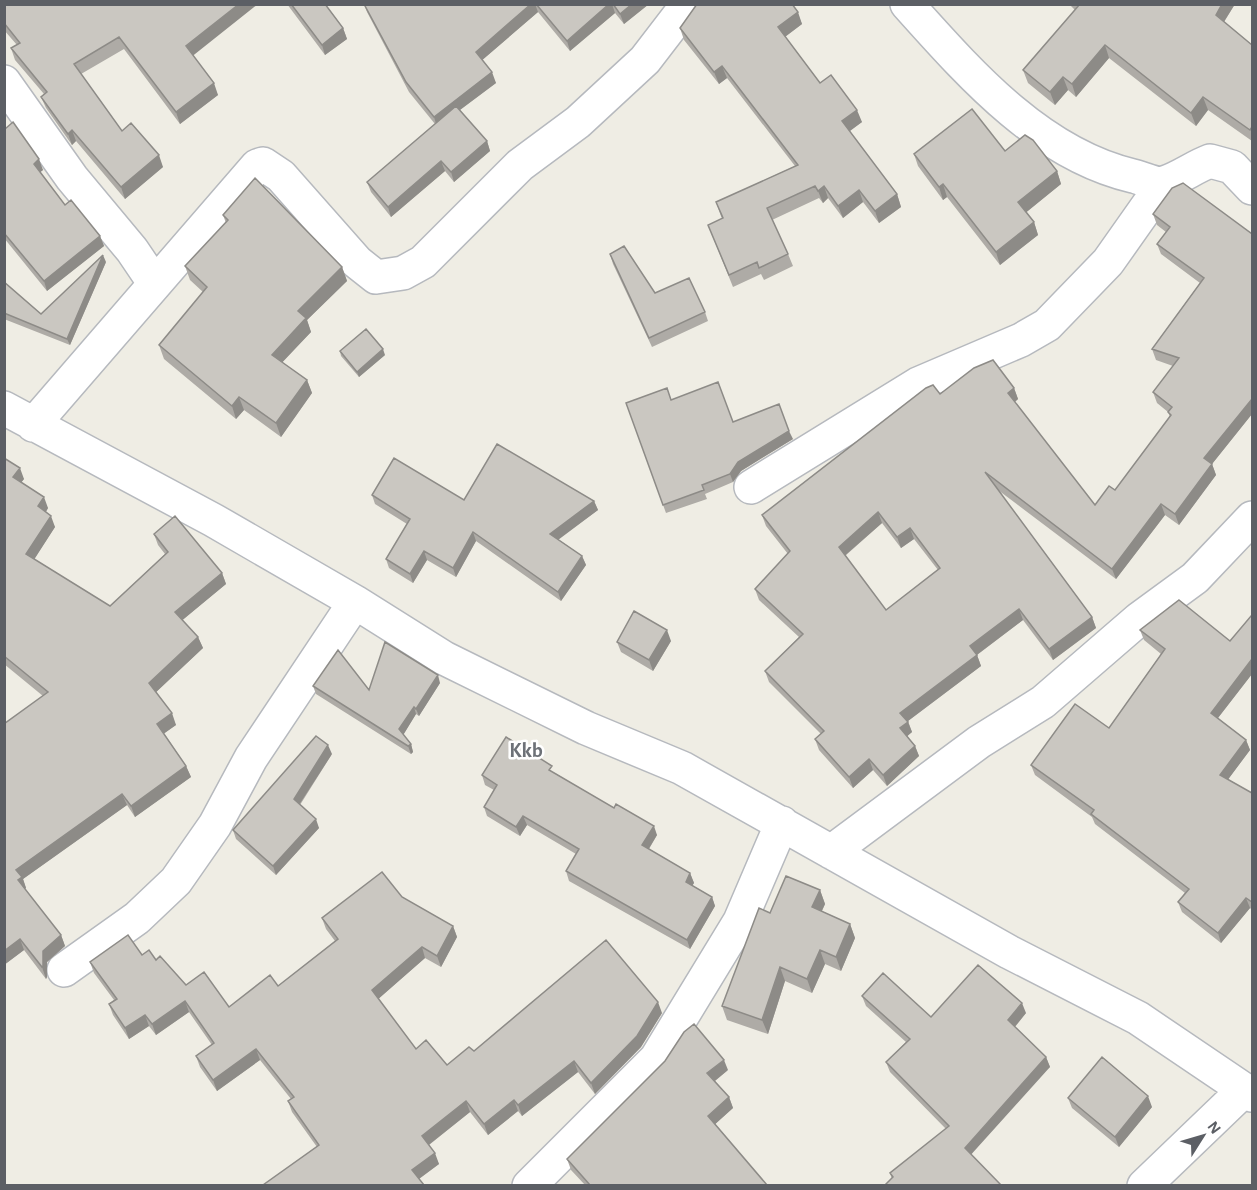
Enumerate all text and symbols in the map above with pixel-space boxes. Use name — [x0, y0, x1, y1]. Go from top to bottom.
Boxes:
district label: Kkb — [509, 740, 543, 761]
north arrow — [1173, 1106, 1233, 1166]
text: N — [1204, 1118, 1224, 1137]

